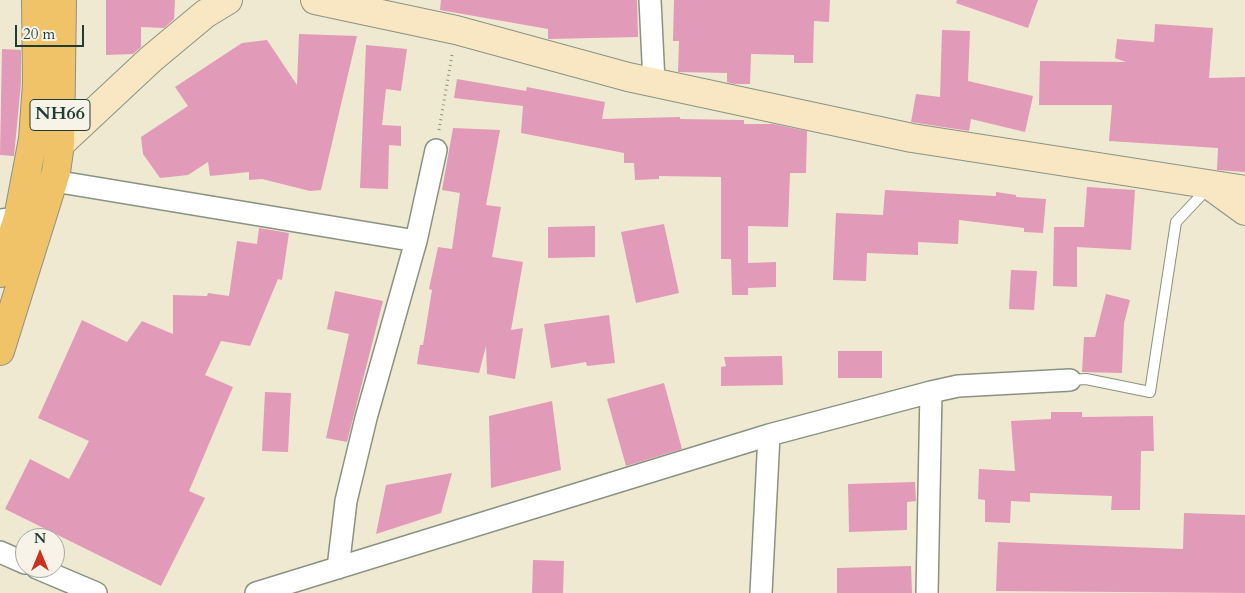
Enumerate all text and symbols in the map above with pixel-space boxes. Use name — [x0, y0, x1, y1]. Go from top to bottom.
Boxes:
scale bar — [18, 15, 86, 47]
text: 20 m — [23, 24, 55, 44]
road number: NH66 — [30, 100, 90, 130]
north arrow — [15, 528, 65, 578]
text: N — [34, 529, 46, 548]

